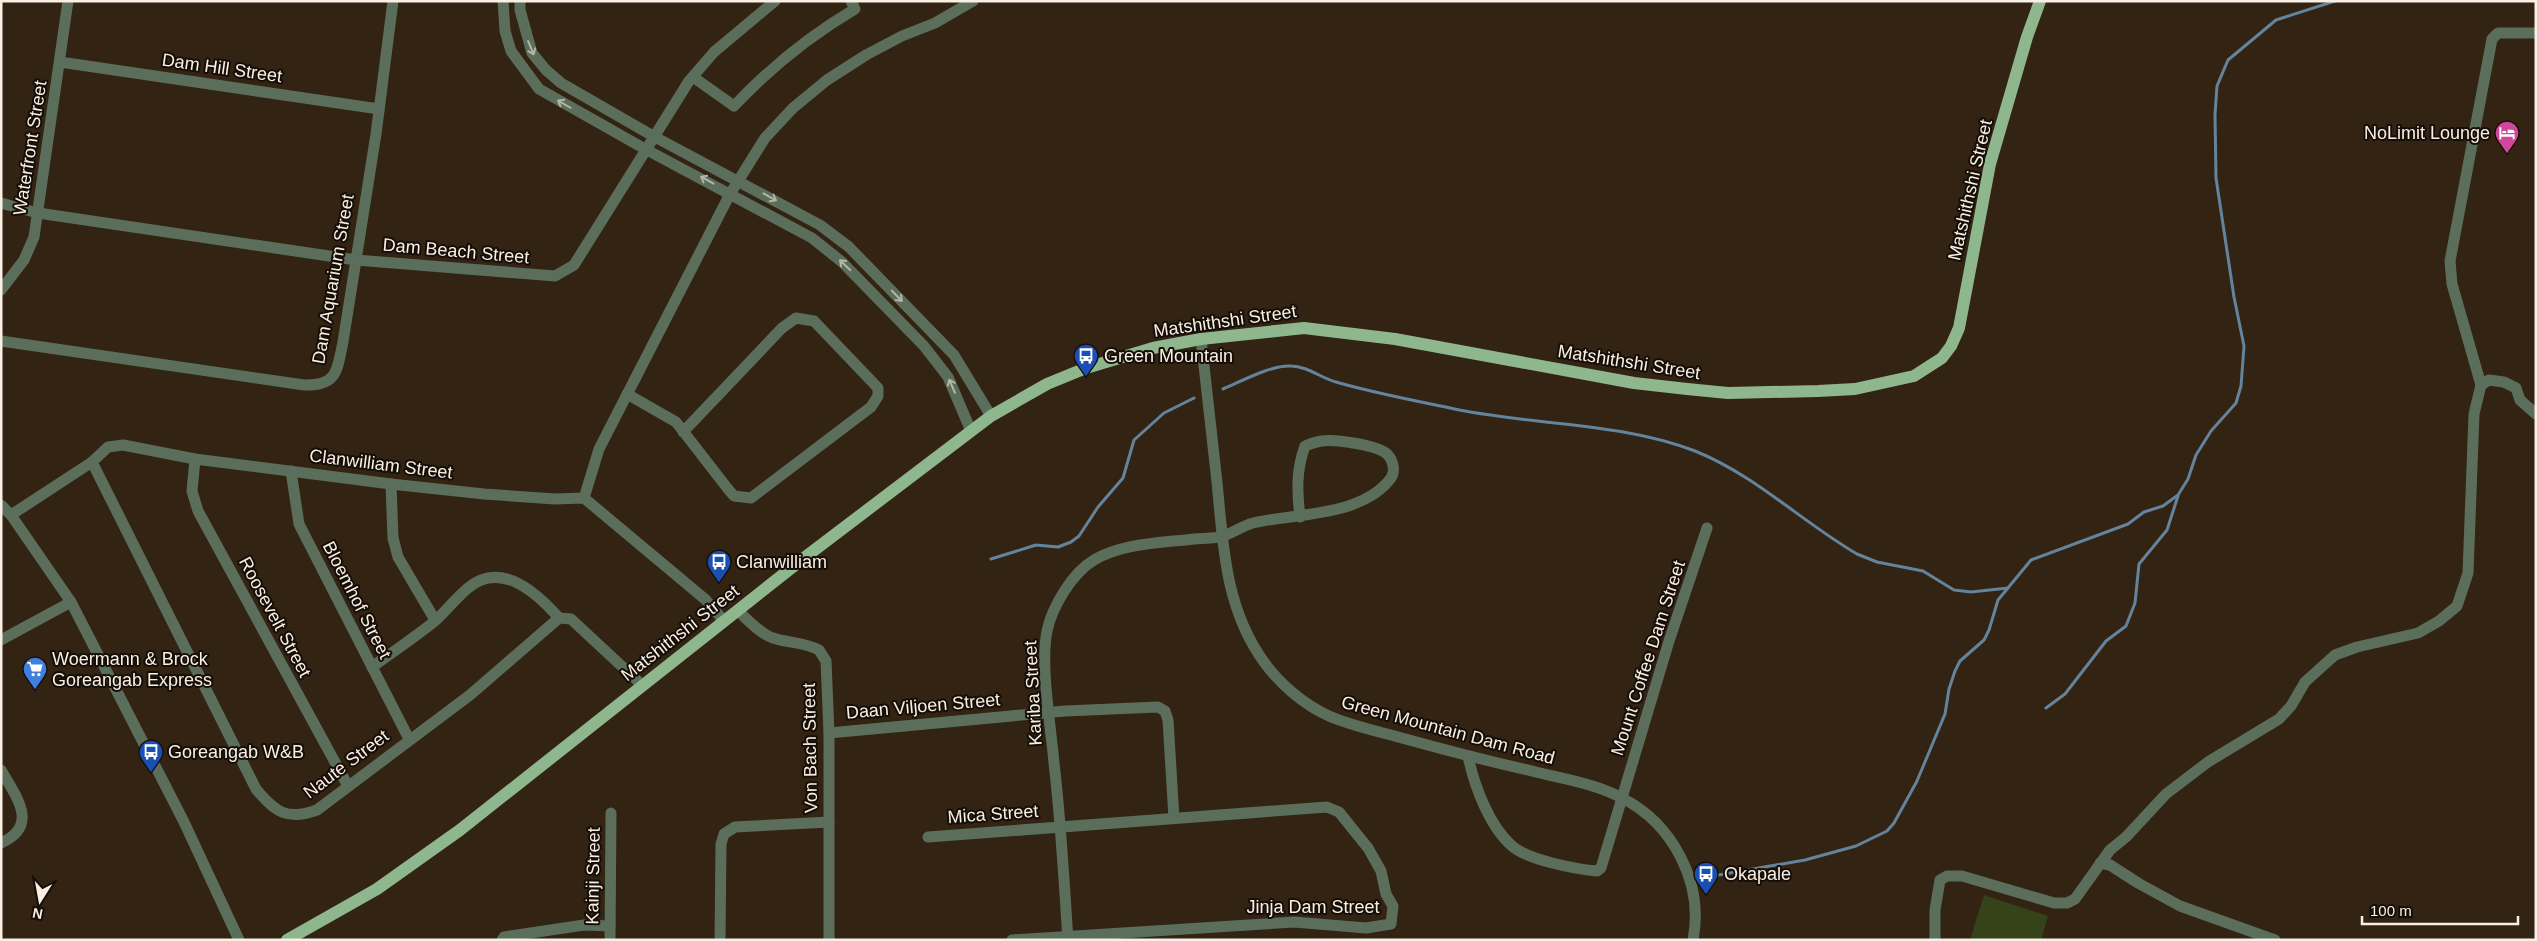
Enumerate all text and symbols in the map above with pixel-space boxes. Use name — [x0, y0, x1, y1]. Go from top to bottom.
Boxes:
one-way arrow — [527, 40, 536, 55]
street label: Dam Hill Street — [161, 50, 283, 86]
street label: Waterfront Street — [9, 79, 51, 217]
one-way arrow — [557, 98, 571, 108]
street label: Matshithshi Street — [1944, 118, 1996, 262]
hotel icon: NoLimit Lounge — [2494, 120, 2520, 154]
place label: NoLimit Lounge — [2364, 123, 2490, 143]
one-way arrow — [700, 175, 715, 185]
street label: Dam Aquarium Street — [308, 193, 358, 365]
one-way arrow — [762, 193, 777, 203]
street label: Dam Beach Street — [382, 235, 530, 267]
one-way arrow — [838, 259, 851, 271]
one-way arrow — [891, 290, 903, 303]
street label: Matshithshi Street — [1152, 301, 1298, 341]
street label: Matshithshi Street — [1556, 341, 1702, 383]
bus stop icon: Green Mountain — [1073, 343, 1099, 377]
place label: Green Mountain — [1104, 346, 1233, 366]
one-way arrow — [946, 379, 956, 394]
street label: Clanwilliam Street — [308, 445, 454, 483]
street label: Bloemhof Street — [319, 538, 395, 662]
bus stop icon: Clanwilliam — [706, 549, 732, 583]
place label: Clanwilliam — [736, 552, 827, 572]
street label: Roosevelt Street — [235, 554, 315, 680]
street label: Mount Coffee Dam Street — [1607, 558, 1689, 758]
street label: Matshithshi Street — [617, 581, 743, 685]
street label: Kariba Street — [1020, 640, 1046, 746]
place label: Woermann & Brock Goreangab Express — [52, 649, 212, 690]
supermarket icon: Woermann & Brock Goreangab Express — [22, 656, 48, 690]
street label: Von Bach Street — [799, 683, 821, 813]
street label: Daan Viljoen Street — [845, 689, 1001, 723]
street label: Green Mountain Dam Road — [1339, 692, 1557, 768]
street label: Naute Street — [300, 726, 392, 802]
bus stop icon: Goreangab W&B — [138, 739, 164, 773]
place label: Goreangab W&B — [168, 742, 304, 762]
street label: Mica Street — [947, 801, 1039, 827]
street label: Kainji Street — [582, 827, 604, 925]
bus stop icon: Okapale — [1693, 861, 1719, 895]
place label: Okapale — [1724, 864, 1791, 884]
north arrow — [15, 876, 65, 926]
scale bar — [2362, 894, 2518, 926]
street label: Jinja Dam Street — [1246, 897, 1380, 917]
text: 100 m — [2370, 902, 2412, 919]
text: N — [31, 905, 44, 923]

